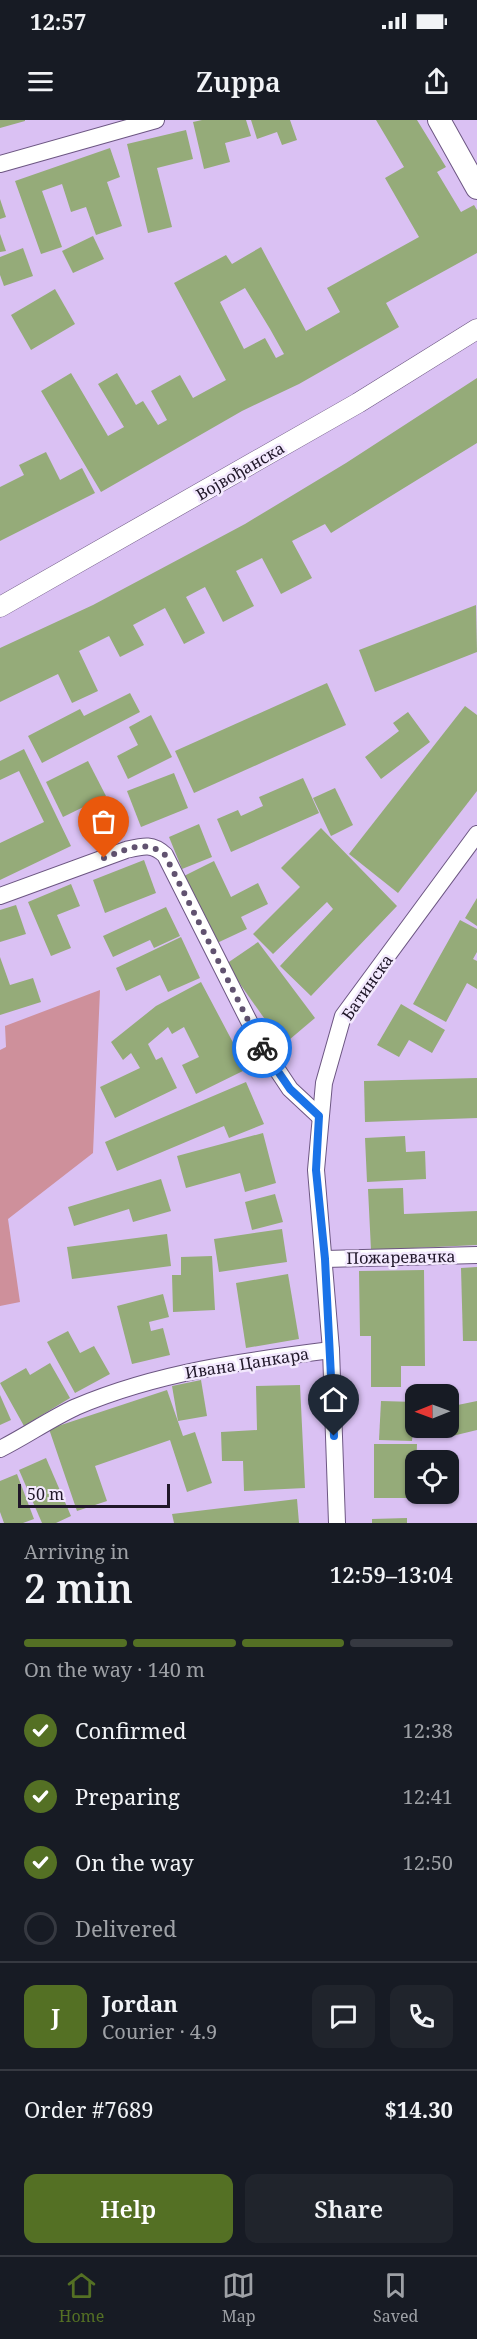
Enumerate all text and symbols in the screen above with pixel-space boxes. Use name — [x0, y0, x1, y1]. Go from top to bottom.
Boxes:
text: 12:57 — [30, 6, 86, 36]
text: Zuppa — [196, 63, 281, 100]
icon: menu — [24, 65, 57, 98]
icon: share — [420, 65, 453, 98]
street label: Војвођанска — [192, 437, 288, 505]
pin — [78, 796, 129, 858]
icon: bag — [87, 805, 120, 838]
street label: Батинска — [336, 950, 398, 1024]
courier — [232, 1018, 292, 1078]
icon: bike — [246, 1032, 279, 1065]
street label: Пожаревачка — [346, 1245, 456, 1269]
street label: Ивана Цанкара — [183, 1342, 311, 1384]
pin — [308, 1374, 359, 1436]
icon: home — [317, 1383, 350, 1416]
north arrow — [405, 1384, 459, 1438]
map controls — [405, 1384, 459, 1504]
button: locate — [405, 1450, 459, 1504]
scale bar — [18, 1481, 170, 1508]
text: 50 m — [27, 1483, 64, 1505]
text: Arriving in — [24, 1538, 129, 1565]
text: 12:59–13:04 — [330, 1559, 453, 1589]
text: 2 min — [24, 1561, 133, 1614]
text: On the way · 140 m — [24, 1656, 205, 1683]
icon: check — [24, 1714, 57, 1747]
text: Confirmed — [75, 1715, 186, 1745]
text: 12:38 — [403, 1717, 453, 1744]
icon: check — [24, 1780, 57, 1813]
text: Preparing — [75, 1781, 180, 1811]
text: 12:41 — [403, 1783, 453, 1810]
icon: check — [24, 1846, 57, 1879]
text: On the way — [75, 1847, 194, 1877]
text: 12:50 — [403, 1849, 453, 1876]
text: Delivered — [75, 1913, 177, 1943]
button: chat — [312, 1985, 375, 2048]
button: phone — [390, 1985, 453, 2048]
text: Jordan — [102, 1988, 178, 2018]
text: J — [51, 2001, 60, 2031]
text: Courier · 4.9 — [102, 2018, 217, 2045]
text: Order #7689 — [24, 2094, 154, 2124]
text: $14.30 — [384, 2094, 453, 2124]
button: Help — [24, 2174, 233, 2243]
button: Share — [245, 2174, 453, 2243]
tab: Home — [59, 2269, 104, 2327]
tab: Map — [222, 2269, 256, 2327]
tab: Saved — [373, 2269, 418, 2327]

